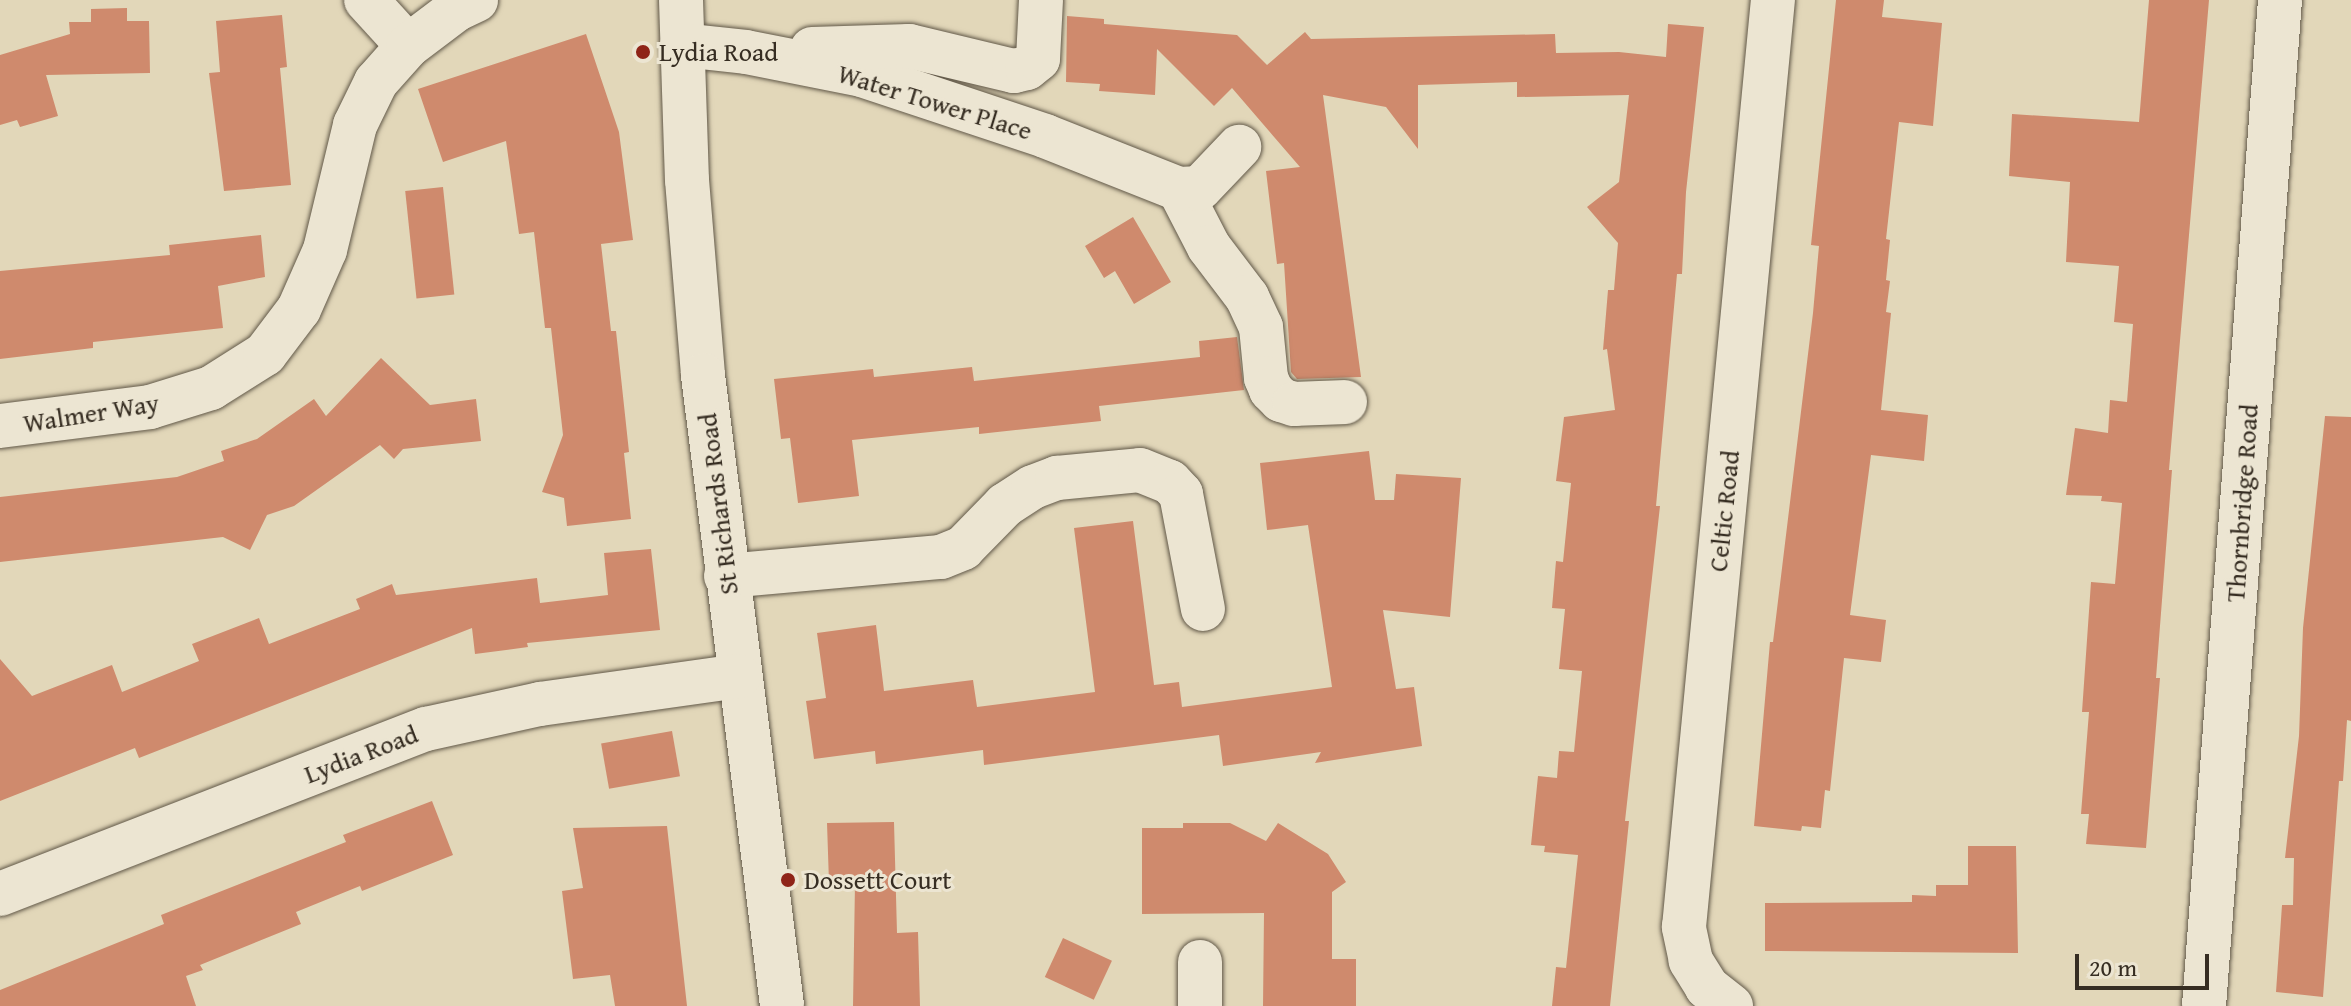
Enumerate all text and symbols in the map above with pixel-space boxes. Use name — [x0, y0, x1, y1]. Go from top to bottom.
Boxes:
place label: Lydia Road — [659, 36, 778, 68]
marker: Lydia Road — [634, 43, 652, 61]
street label: Water Tower Place — [834, 58, 1036, 146]
street label: Walmer Way — [21, 387, 161, 439]
street label: Thornbridge Road — [2220, 403, 2264, 603]
street label: St Richards Road — [691, 411, 745, 597]
street label: Celtic Road — [1702, 449, 1746, 573]
street label: Lydia Road — [300, 718, 422, 790]
place label: Dossett Court — [804, 864, 951, 896]
marker: Dossett Court — [779, 871, 797, 889]
scale bar — [2079, 938, 2213, 988]
text: 20 m — [2089, 950, 2137, 985]

